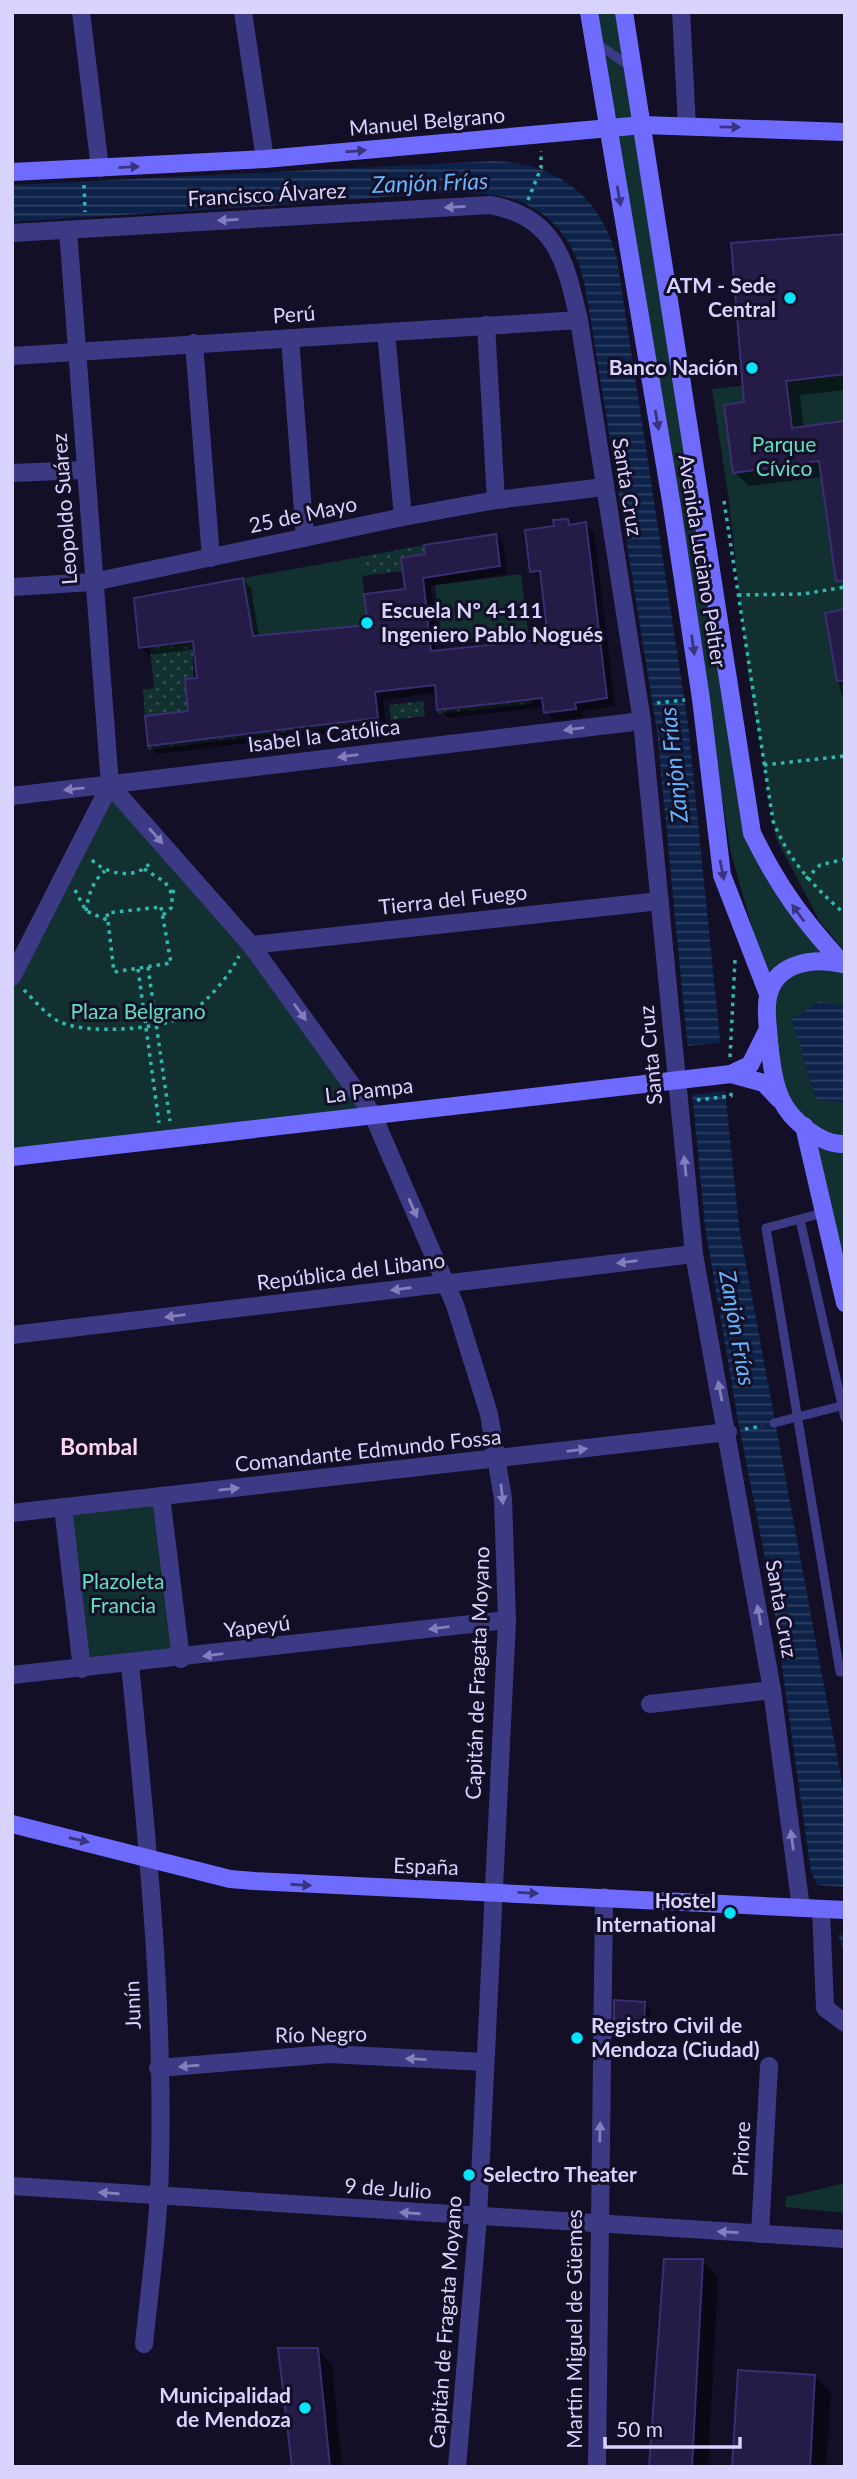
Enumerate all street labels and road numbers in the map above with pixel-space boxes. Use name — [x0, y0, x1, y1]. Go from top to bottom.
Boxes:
street label: Manuel Belgrano — [348, 101, 506, 140]
street label: Francisco Álvarez — [187, 177, 347, 210]
street label: Perú — [272, 300, 316, 327]
street label: Leopoldo Suárez — [46, 433, 81, 586]
street label: Santa Cruz — [608, 436, 649, 538]
street label: Avenida Luciano Peltier — [674, 452, 733, 669]
street label: 25 de Mayo — [246, 490, 359, 537]
street label: Isabel la Católica — [246, 713, 401, 756]
street label: Tierra del Fuego — [377, 878, 528, 919]
street label: Santa Cruz — [633, 1005, 666, 1106]
street label: La Pampa — [323, 1072, 414, 1107]
street label: República del Libano — [255, 1247, 446, 1294]
street label: Comandante Edmundo Fossa — [233, 1423, 502, 1476]
street label: Capitán de Fragata Moyano — [460, 1546, 493, 1800]
street label: Santa Cruz — [762, 1558, 803, 1660]
street label: Yapeyú — [222, 1609, 291, 1642]
street label: España — [393, 1852, 459, 1879]
street label: Junín — [118, 1980, 145, 2030]
street label: Río Negro — [275, 2020, 367, 2047]
street label: Priore — [727, 2121, 754, 2177]
street label: 9 de Julio — [344, 2172, 433, 2203]
street label: Capitán de Fragata Moyano — [423, 2195, 466, 2449]
street label: Martín Miguel de Güemes — [561, 2209, 586, 2449]

